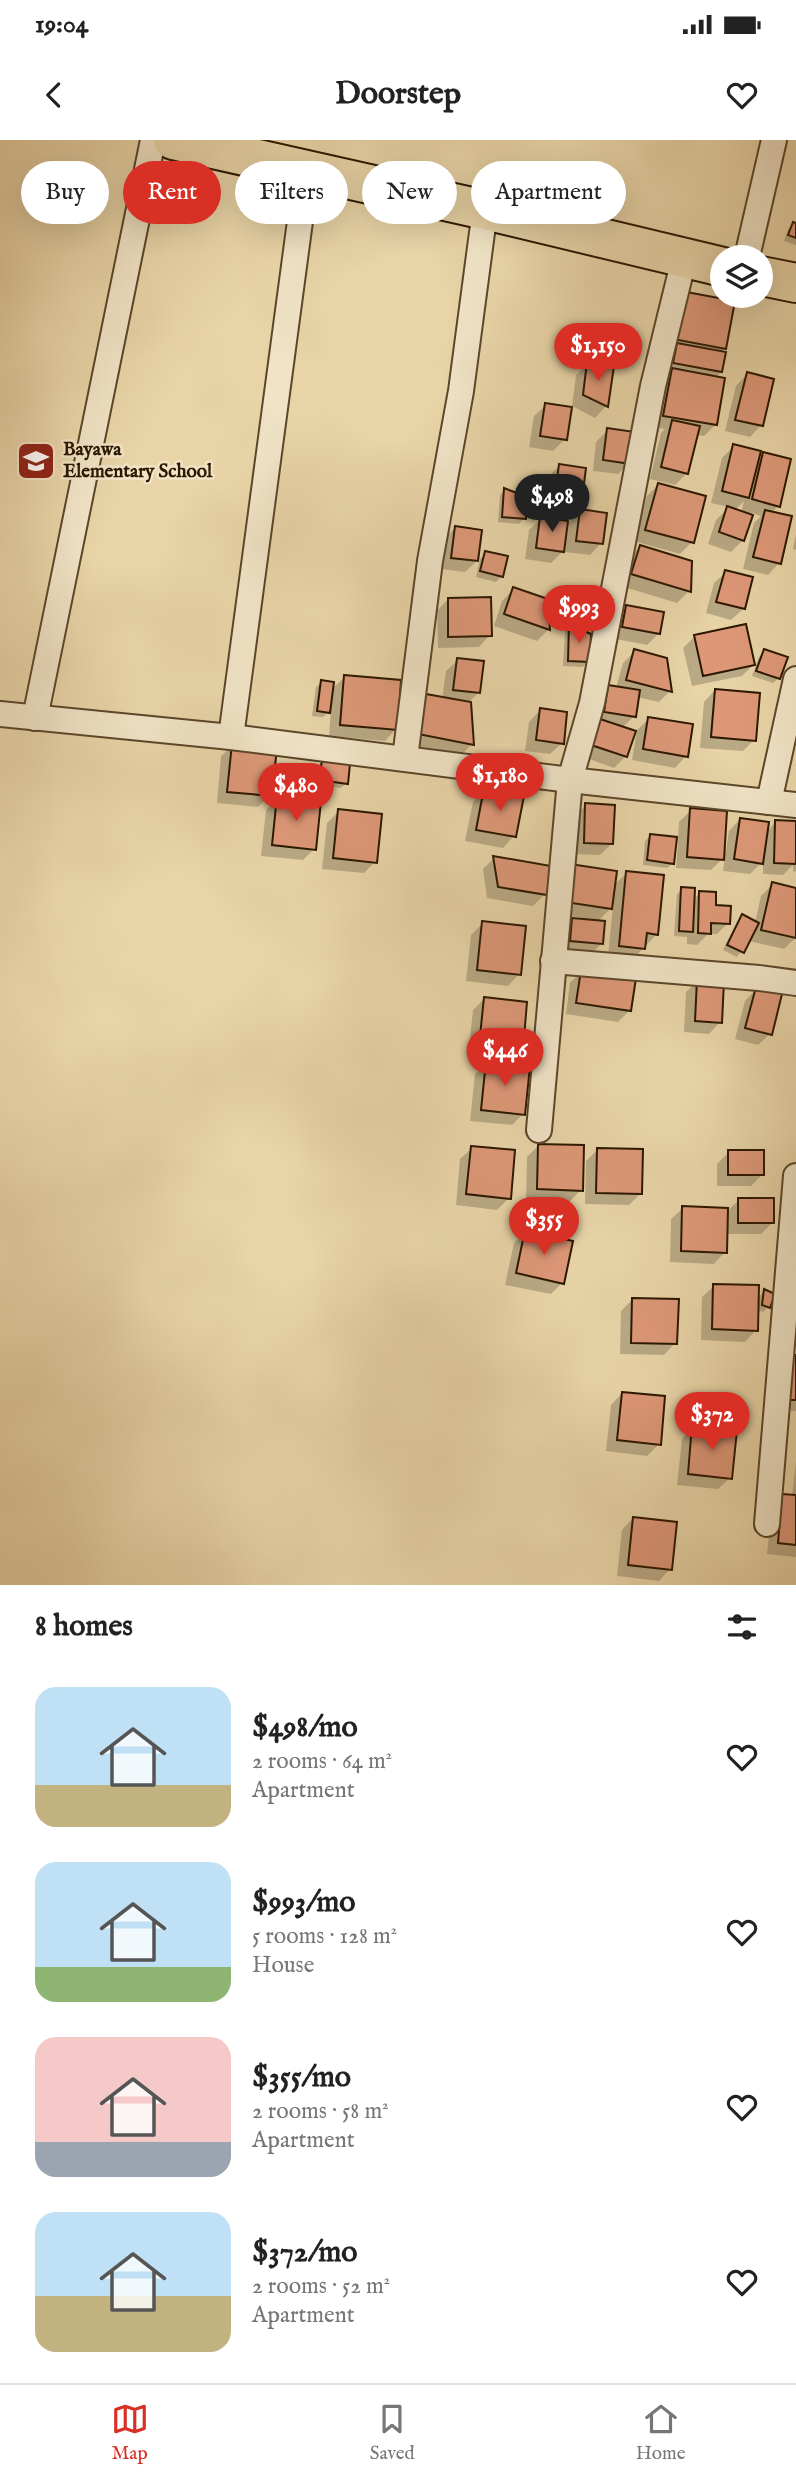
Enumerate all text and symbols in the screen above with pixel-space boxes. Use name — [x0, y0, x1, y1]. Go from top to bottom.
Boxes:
text: 19:04 — [35, 8, 88, 41]
text: Doorstep — [335, 74, 461, 115]
icon: back — [35, 76, 73, 114]
icon: heart — [723, 76, 761, 114]
chip: Buy — [21, 161, 109, 224]
chip: Rent — [123, 161, 221, 224]
chip: Filters — [235, 161, 348, 224]
chip: New — [362, 161, 457, 224]
chip: Apartment — [471, 161, 626, 224]
map controls — [710, 245, 773, 308]
button: layers — [710, 245, 773, 308]
pin: $1,150 — [541, 324, 655, 383]
text: $1,150 — [570, 331, 626, 360]
place label: Bayawa Elementary School — [63, 438, 213, 484]
school or university icon: Bayawa Elementary School — [15, 440, 57, 482]
pin: $498 — [511, 474, 593, 534]
text: $498 — [530, 482, 574, 511]
pin: $993 — [538, 586, 620, 645]
text: $993 — [558, 593, 600, 622]
pin: $1,180 — [443, 754, 557, 813]
text: $1,180 — [472, 761, 528, 790]
pin: $480 — [255, 764, 337, 823]
text: $480 — [274, 771, 318, 800]
pin: $446 — [464, 1028, 546, 1088]
text: $446 — [483, 1036, 528, 1065]
pin: $355 — [503, 1198, 585, 1257]
text: $355 — [525, 1205, 563, 1234]
pin: $372 — [671, 1392, 753, 1452]
text: $372 — [691, 1400, 733, 1429]
text: 8 homes — [35, 1608, 133, 1646]
icon: filters — [723, 1608, 761, 1646]
text: $498/mo — [252, 1709, 358, 1747]
icon: home — [91, 1715, 175, 1799]
icon: heart — [723, 1738, 761, 1776]
text: 2 rooms · 64 m² — [252, 1747, 392, 1776]
text: Apartment — [252, 1776, 355, 1805]
text: $993/mo — [252, 1884, 355, 1922]
icon: home — [91, 1890, 175, 1974]
icon: heart — [723, 1913, 761, 1951]
text: 5 rooms · 128 m² — [252, 1922, 397, 1951]
text: House — [252, 1951, 314, 1980]
text: $355/mo — [252, 2059, 351, 2097]
icon: home — [91, 2065, 175, 2149]
icon: heart — [723, 2088, 761, 2126]
text: 2 rooms · 58 m² — [252, 2097, 389, 2126]
text: Apartment — [252, 2126, 355, 2155]
text: $372/mo — [252, 2234, 357, 2272]
icon: home — [91, 2240, 175, 2324]
icon: heart — [723, 2263, 761, 2301]
text: 2 rooms · 52 m² — [252, 2272, 390, 2301]
text: Apartment — [252, 2301, 355, 2330]
tab: Map — [111, 2400, 149, 2466]
tab: Saved — [370, 2400, 415, 2466]
tab: Home — [636, 2400, 685, 2466]

